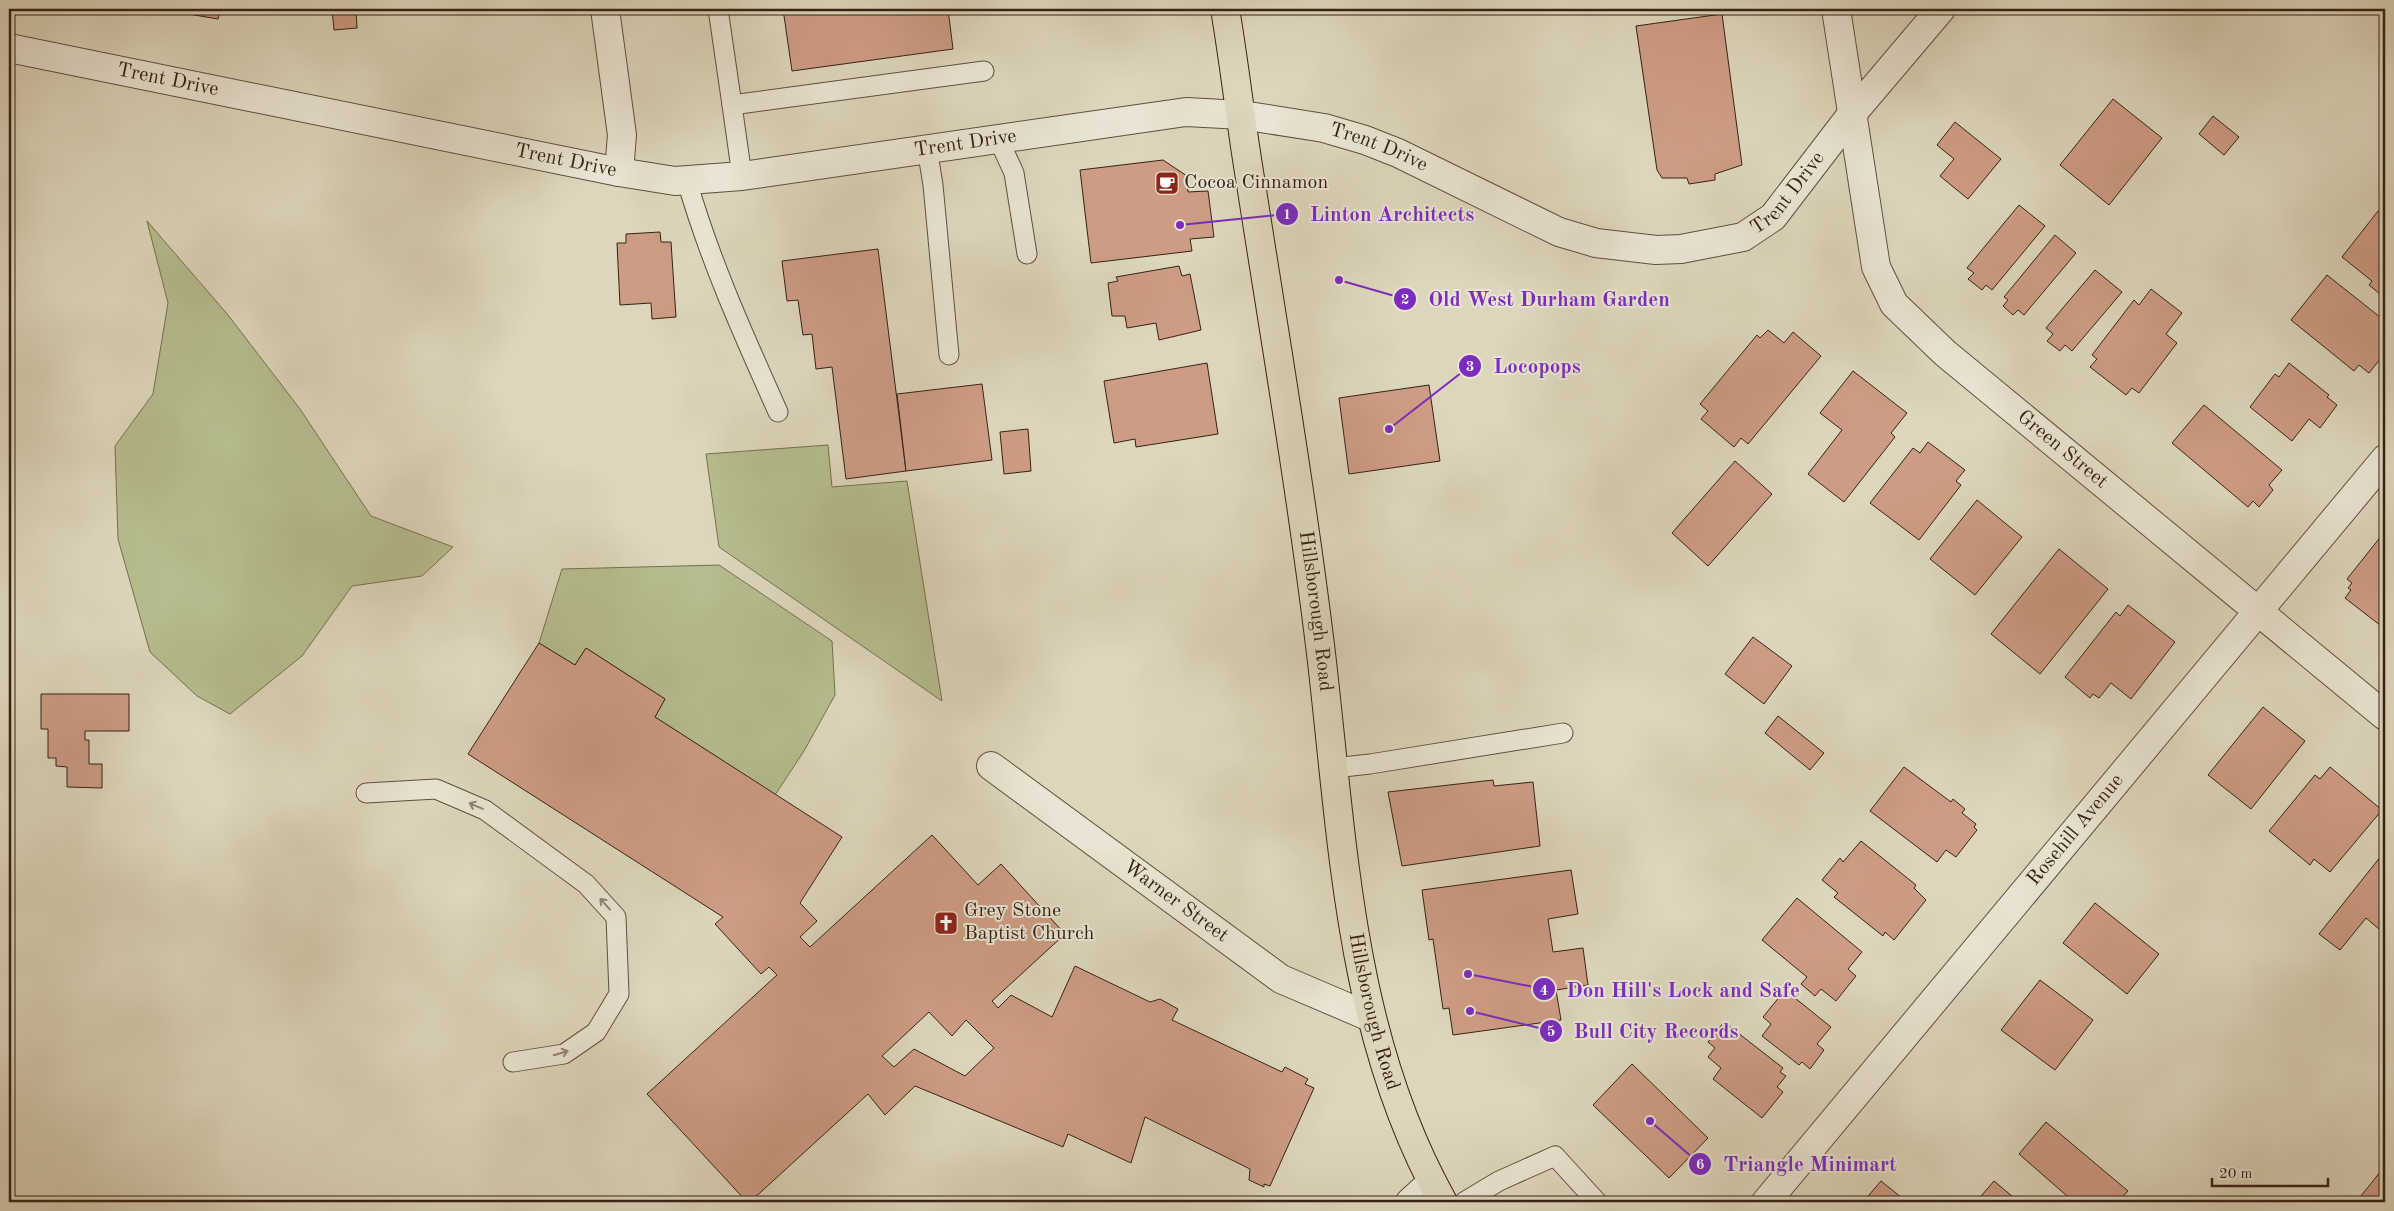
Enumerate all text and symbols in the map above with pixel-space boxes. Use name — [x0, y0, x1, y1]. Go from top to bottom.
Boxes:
street label: Trent Drive — [115, 60, 220, 100]
street label: Trent Drive — [1327, 120, 1431, 176]
street label: Trent Drive — [913, 127, 1018, 161]
street label: Trent Drive — [513, 141, 618, 181]
street label: Trent Drive — [1747, 148, 1829, 239]
cafe icon: Cocoa Cinnamon — [1154, 170, 1180, 196]
place label: Cocoa Cinnamon — [1184, 173, 1329, 193]
callout: Linton Architects — [1274, 196, 1484, 232]
text: Linton Architects — [1310, 205, 1474, 226]
text: 1 — [1283, 208, 1291, 223]
callout: Old West Durham Garden — [1393, 281, 1680, 317]
text: Old West Durham Garden — [1428, 290, 1670, 311]
text: 2 — [1401, 293, 1409, 308]
callout: Locopops — [1458, 348, 1590, 384]
text: Locopops — [1493, 357, 1581, 378]
text: 3 — [1466, 360, 1474, 375]
street label: Green Street — [2013, 407, 2111, 493]
street label: Hillsborough Road — [1295, 530, 1335, 692]
street label: Rosehill Avenue — [2024, 771, 2128, 890]
one-way arrow — [469, 801, 484, 811]
street label: Warner Street — [1119, 857, 1232, 947]
one-way arrow — [599, 898, 611, 911]
place label: Grey Stone Baptist Church — [964, 901, 1095, 944]
church icon: Grey Stone Baptist Church — [933, 910, 959, 936]
street label: Hillsborough Road — [1345, 931, 1403, 1093]
callout: Don Hill's Lock and Safe — [1532, 971, 1810, 1007]
text: Don Hill's Lock and Safe — [1566, 981, 1800, 1002]
text: 4 — [1540, 984, 1548, 999]
callout: Bull City Records — [1539, 1013, 1749, 1049]
text: Bull City Records — [1574, 1022, 1738, 1043]
text: 5 — [1547, 1025, 1555, 1040]
one-way arrow — [552, 1048, 568, 1057]
callout: Triangle Minimart — [1688, 1146, 1907, 1182]
text: Triangle Minimart — [1723, 1155, 1897, 1176]
scale bar — [2212, 1156, 2328, 1188]
text: 6 — [1696, 1158, 1705, 1173]
text: 20 m — [2219, 1167, 2253, 1182]

